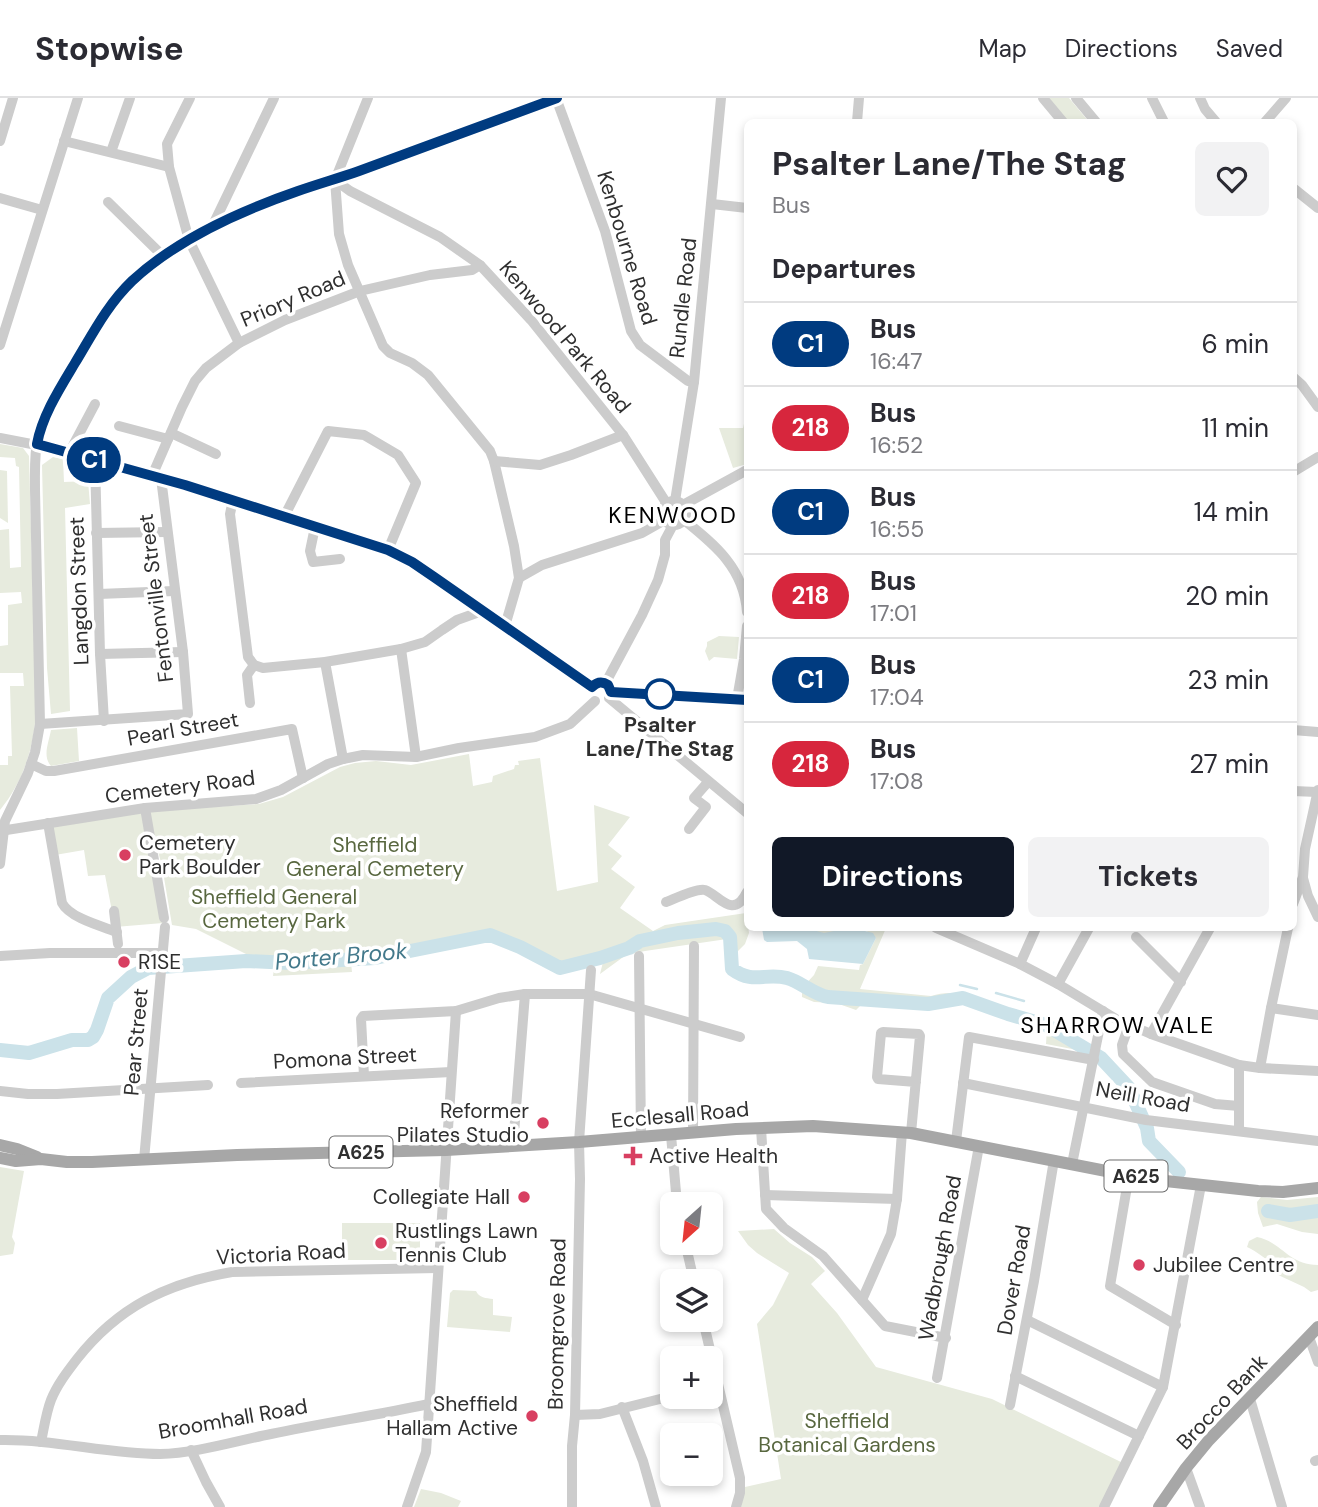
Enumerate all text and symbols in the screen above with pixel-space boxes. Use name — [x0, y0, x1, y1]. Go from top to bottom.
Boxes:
text: Stopwise — [35, 27, 184, 70]
text: Map — [979, 33, 1027, 64]
text: Directions — [1065, 33, 1178, 64]
text: Saved — [1216, 33, 1283, 64]
text: Psalter Lane/The Stag — [772, 142, 1127, 185]
button: heart — [1195, 142, 1269, 216]
street label: Kenbourne Road — [590, 168, 664, 328]
text: Bus — [772, 190, 811, 220]
street label: Rundle Road — [663, 236, 703, 360]
text: Departures — [772, 252, 916, 286]
street label: Kenwood Park Road — [493, 255, 637, 419]
street label: Priory Road — [236, 264, 350, 334]
text: Bus — [870, 312, 916, 346]
text: 6 min — [1201, 327, 1269, 361]
text: C1 — [797, 328, 824, 359]
text: 16:47 — [870, 346, 923, 376]
text: Bus — [870, 396, 916, 430]
text: 11 min — [1202, 411, 1269, 445]
text: 218 — [792, 412, 829, 443]
text: 16:52 — [870, 430, 923, 460]
line badge: C1 — [62, 437, 126, 483]
text: C1 — [81, 444, 107, 475]
text: Bus — [870, 480, 916, 514]
text: 14 min — [1194, 495, 1269, 529]
text: C1 — [797, 496, 824, 527]
district label: KENWOOD — [608, 500, 738, 530]
street label: Fentonville Street — [132, 512, 180, 684]
text: 16:55 — [870, 514, 924, 544]
street label: Langdon Street — [62, 516, 96, 666]
text: Bus — [870, 564, 916, 598]
text: 20 min — [1185, 579, 1269, 613]
text: 218 — [792, 580, 829, 611]
text: 17:01 — [870, 598, 917, 628]
text: Bus — [870, 648, 916, 682]
text: 23 min — [1187, 663, 1269, 697]
text: C1 — [797, 664, 824, 695]
marker: Psalter Lane/The Stag — [645, 679, 675, 709]
text: 17:04 — [870, 682, 924, 712]
street label: Pearl Street — [125, 705, 241, 753]
place label: Psalter Lane/The Stag — [586, 711, 734, 763]
text: Bus — [870, 732, 916, 766]
text: 27 min — [1189, 747, 1269, 781]
text: 218 — [792, 748, 829, 779]
street label: Cemetery Road — [103, 764, 257, 810]
text: 17:08 — [870, 766, 924, 796]
place label: Cemetery Park Boulder — [139, 829, 261, 881]
park label: Sheffield General Cemetery — [286, 831, 464, 883]
button: Directions — [772, 837, 1014, 917]
button: Tickets — [1028, 837, 1269, 917]
marker: Cemetery Park Boulder — [117, 847, 133, 863]
park label: Sheffield General Cemetery Park — [191, 883, 357, 935]
water label: Porter Brook — [273, 935, 409, 977]
place label: R1SE — [138, 948, 181, 976]
marker: R1SE — [116, 954, 132, 970]
street label: Pear Street — [117, 987, 155, 1097]
district label: SHARROW VALE — [1021, 1010, 1215, 1040]
street label: Pomona Street — [272, 1040, 418, 1076]
street label: Neill Road — [1094, 1075, 1192, 1119]
street label: Ecclesall Road — [610, 1095, 750, 1135]
place label: Reformer Pilates Studio — [397, 1097, 529, 1149]
marker: Reformer Pilates Studio — [535, 1115, 551, 1131]
road number: A625 — [330, 1136, 392, 1168]
place label: Active Health — [649, 1142, 778, 1170]
marker: Active Health — [623, 1146, 643, 1166]
road number: A625 — [1104, 1160, 1168, 1192]
street label: Wadbrough Road — [912, 1173, 968, 1343]
place label: Collegiate Hall — [373, 1183, 510, 1211]
marker: Collegiate Hall — [516, 1189, 532, 1205]
north arrow — [660, 1192, 723, 1255]
map controls — [660, 1192, 723, 1486]
place label: Rustlings Lawn Tennis Club — [395, 1217, 538, 1269]
street label: Dover Road — [991, 1223, 1037, 1337]
marker: Rustlings Lawn Tennis Club — [373, 1235, 389, 1251]
street label: Victoria Road — [215, 1237, 347, 1271]
street label: Broomgrove Road — [542, 1238, 572, 1410]
place label: Jubilee Centre — [1153, 1251, 1295, 1279]
marker: Jubilee Centre — [1131, 1257, 1147, 1273]
button: layers — [660, 1269, 723, 1332]
button: + — [660, 1346, 723, 1409]
street label: Brocco Bank — [1170, 1348, 1274, 1456]
place label: Sheffield Hallam Active — [386, 1390, 518, 1442]
street label: Broomhall Road — [156, 1392, 310, 1446]
park label: Sheffield Botanical Gardens — [758, 1407, 936, 1459]
marker: Sheffield Hallam Active — [524, 1408, 540, 1424]
button: − — [660, 1423, 723, 1486]

